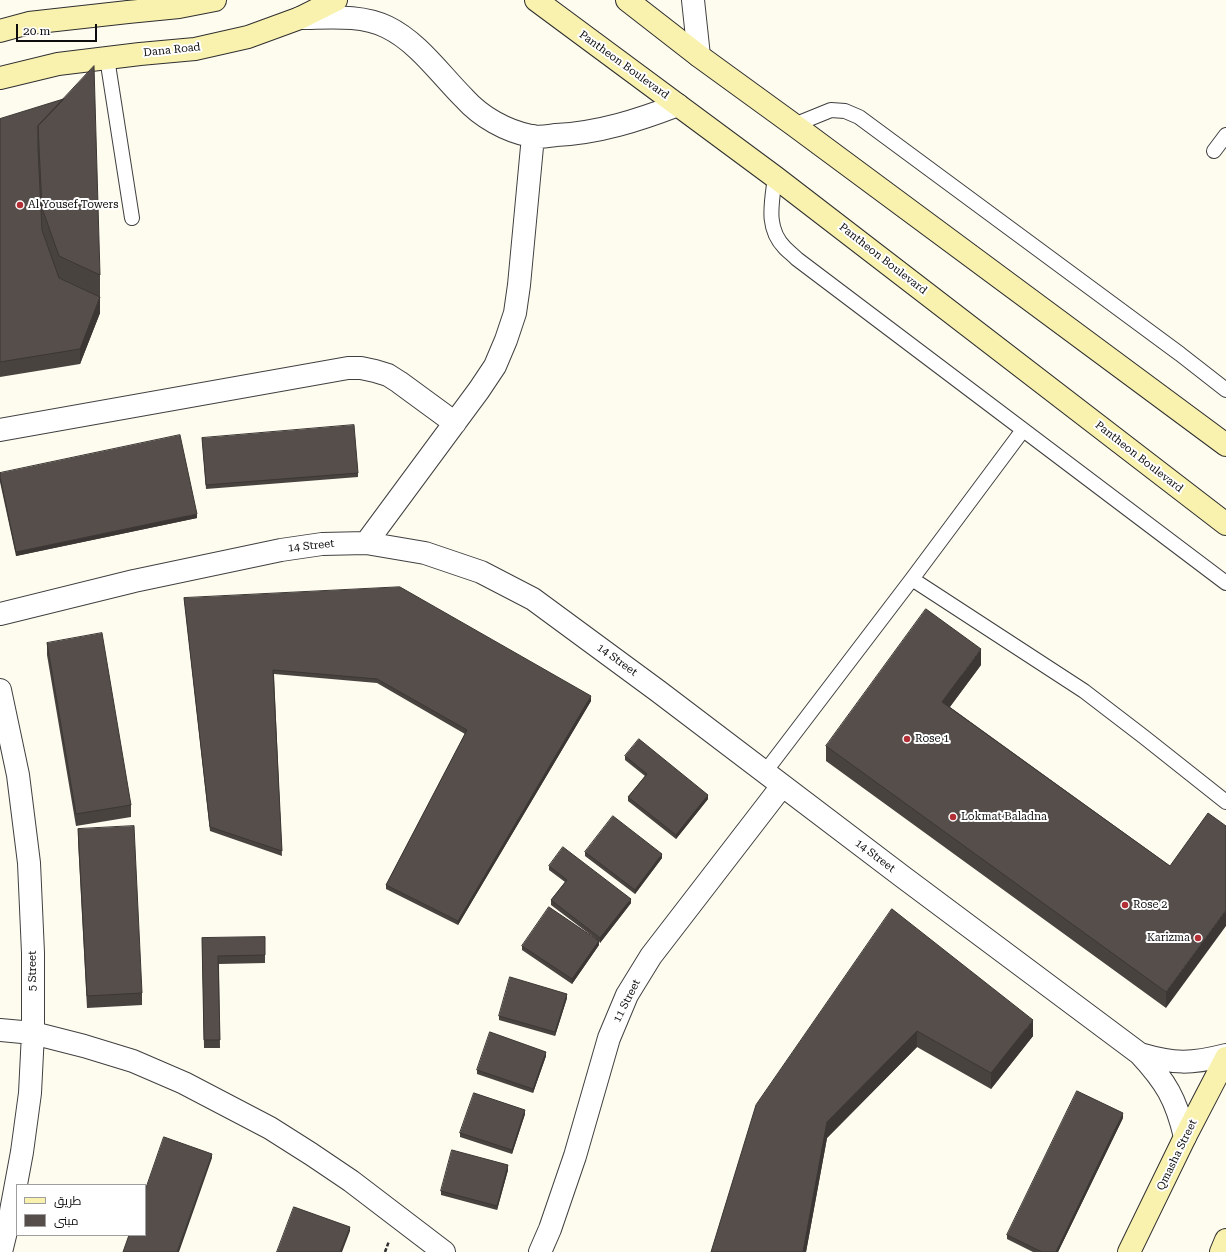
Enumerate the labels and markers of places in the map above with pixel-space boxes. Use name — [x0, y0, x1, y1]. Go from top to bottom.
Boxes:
place label: Al Yousef Towers — [28, 198, 118, 212]
marker: Al Yousef Towers — [15, 200, 25, 210]
place label: Rose 1 — [915, 732, 949, 746]
marker: Rose 1 — [902, 734, 912, 744]
place label: Lokmat Baladna — [961, 810, 1047, 824]
marker: Lokmat Baladna — [948, 812, 958, 822]
place label: Rose 2 — [1133, 898, 1167, 912]
marker: Rose 2 — [1120, 900, 1130, 910]
place label: Karizma — [1147, 931, 1190, 945]
marker: Karizma — [1193, 933, 1203, 943]

